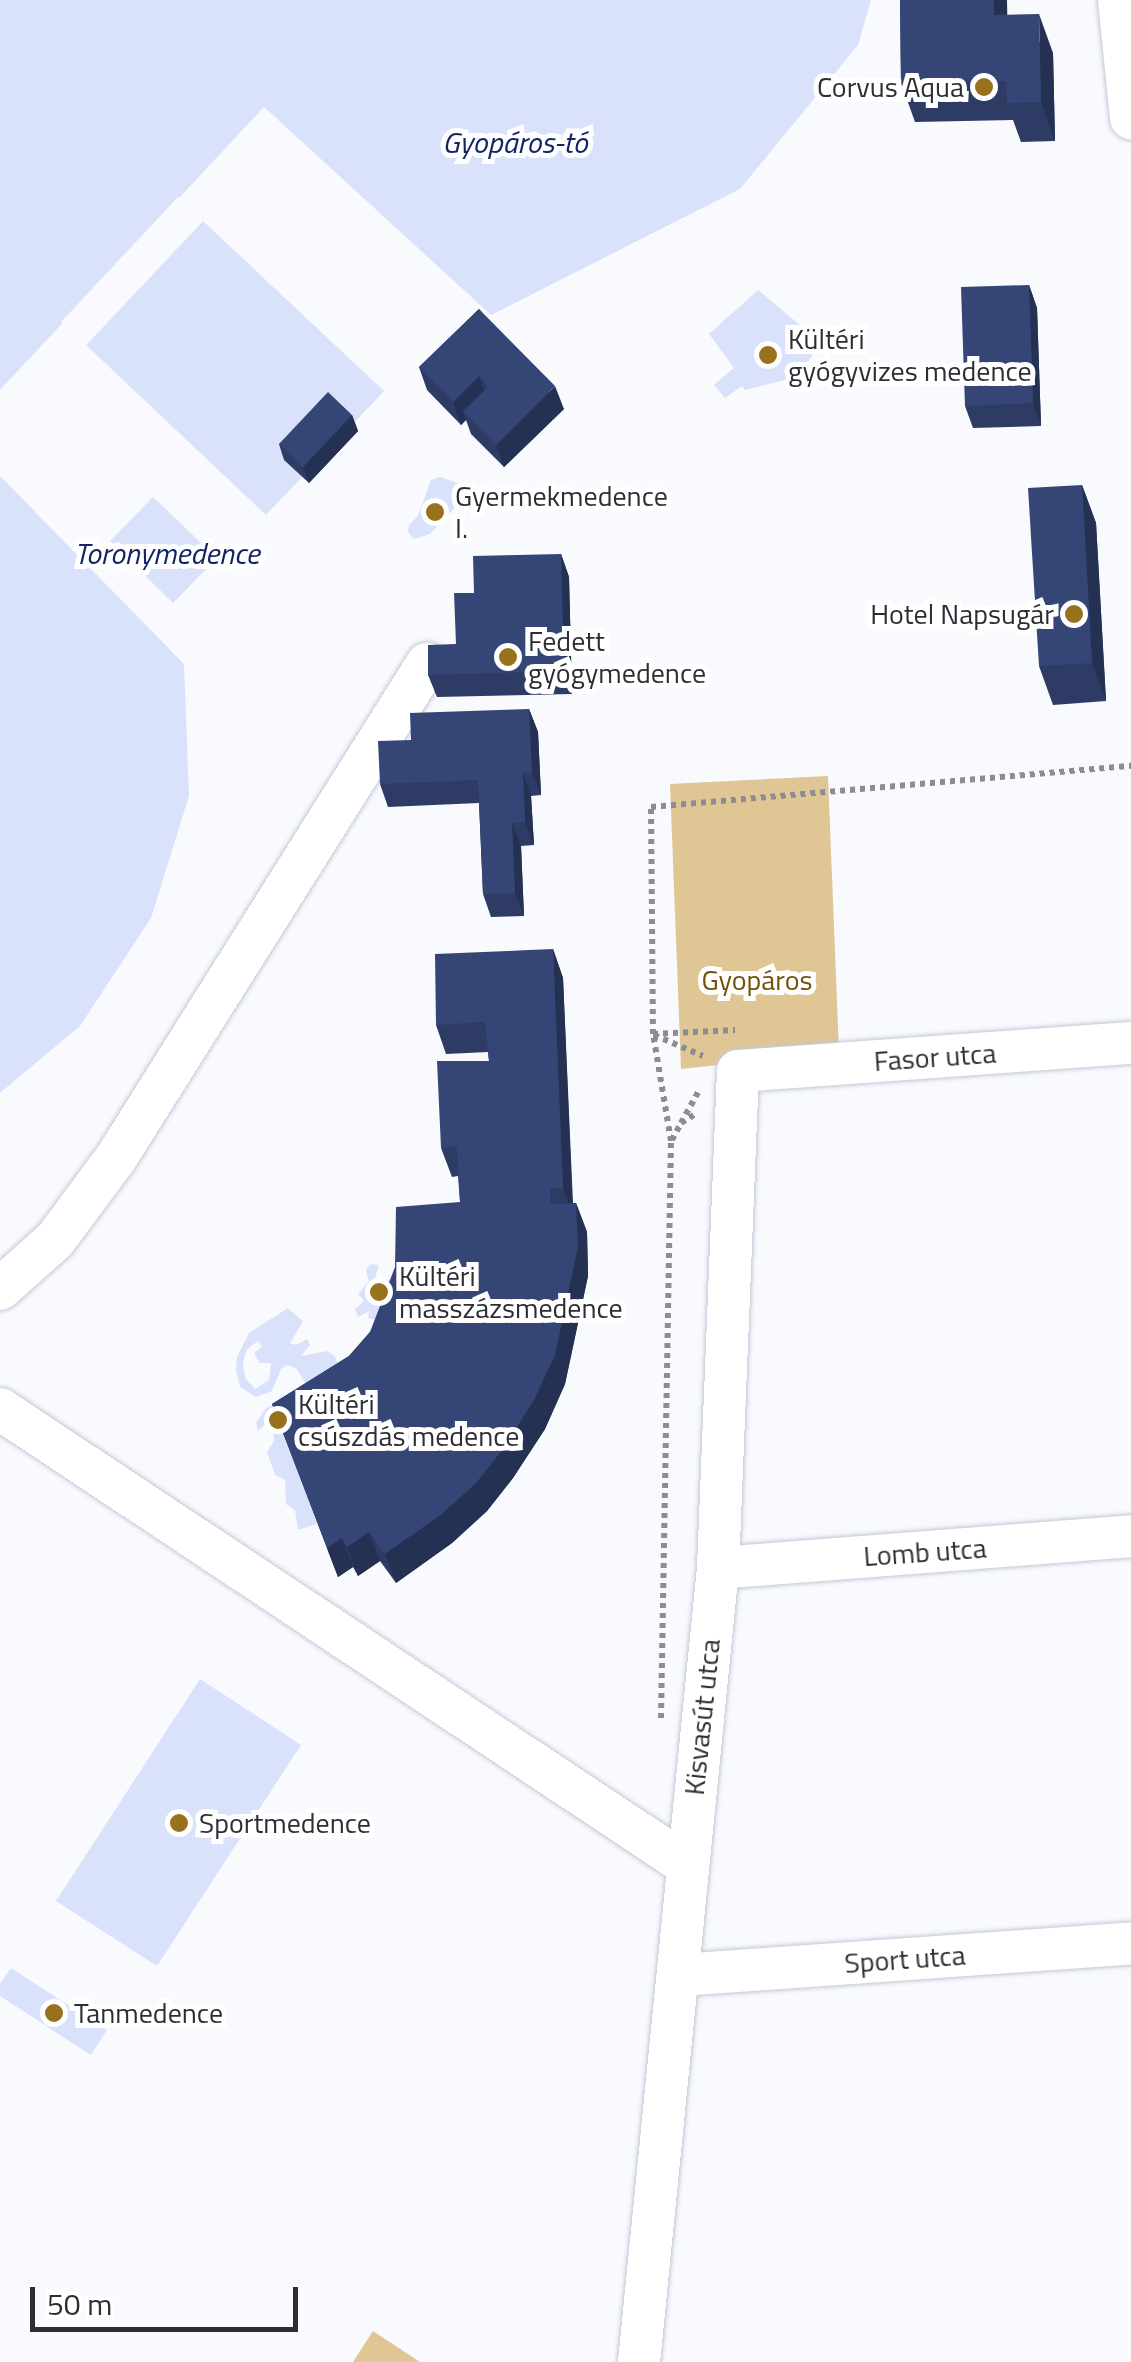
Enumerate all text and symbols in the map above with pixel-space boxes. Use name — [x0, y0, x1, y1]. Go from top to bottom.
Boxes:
place label: Corvus Aqua — [817, 70, 964, 104]
marker: Corvus Aqua — [973, 76, 995, 98]
water label: Gyopáros-tó — [442, 124, 588, 160]
place label: Kültéri gyógyvizes medence — [788, 322, 1032, 388]
marker: Kültéri gyógyvizes medence — [757, 344, 779, 366]
place label: Gyermekmedence I. — [455, 479, 668, 545]
marker: Gyermekmedence I. — [424, 501, 446, 523]
water label: Toronymedence — [74, 535, 260, 571]
place label: Hotel Napsugár — [870, 597, 1054, 631]
marker: Hotel Napsugár — [1063, 603, 1085, 625]
place label: Fedett gyógymedence — [528, 624, 706, 690]
marker: Fedett gyógymedence — [497, 646, 519, 668]
park label: Gyopáros — [701, 963, 813, 997]
street label: Fasor utca — [873, 1036, 997, 1078]
place label: Kültéri masszázsmedence — [399, 1259, 623, 1325]
marker: Kültéri masszázsmedence — [368, 1281, 390, 1303]
place label: Kültéri csúszdás medence — [298, 1387, 519, 1453]
marker: Kültéri csúszdás medence — [267, 1409, 289, 1431]
street label: Lomb utca — [862, 1531, 988, 1573]
street label: Kisvasút utca — [677, 1637, 727, 1797]
place label: Sportmedence — [199, 1806, 371, 1840]
marker: Sportmedence — [168, 1812, 190, 1834]
street label: Sport utca — [843, 1938, 967, 1980]
place label: Tanmedence — [74, 1996, 223, 2030]
marker: Tanmedence — [43, 2002, 65, 2024]
scale bar — [35, 2267, 302, 2329]
text: 50 m — [47, 2281, 112, 2327]

